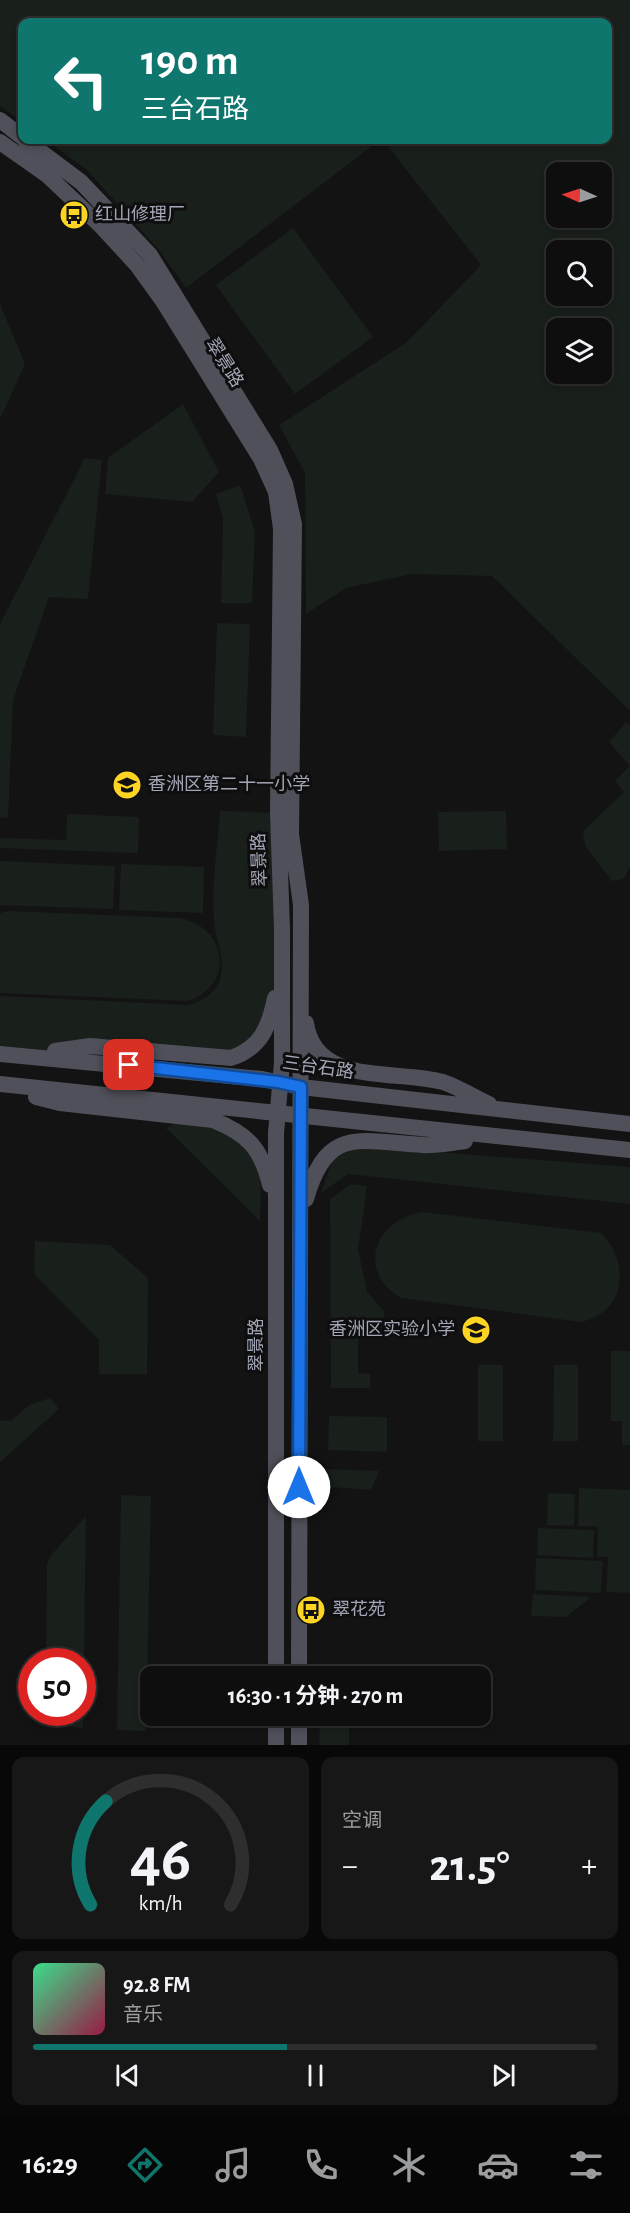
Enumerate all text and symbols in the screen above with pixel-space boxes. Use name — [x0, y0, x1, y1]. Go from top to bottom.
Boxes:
text: 190 m — [141, 40, 239, 82]
icon: left — [42, 42, 120, 120]
text: 三台石路 — [141, 96, 249, 123]
north arrow — [546, 162, 612, 228]
map controls — [546, 162, 612, 384]
bus stop icon: 红山修理厂 — [58, 199, 90, 231]
place label: 红山修理厂 — [95, 204, 185, 224]
button: search — [546, 240, 612, 306]
button: layers — [546, 318, 612, 384]
street label: 翠景路 — [202, 334, 248, 391]
school or university icon: 香洲区第二十一小学 — [111, 769, 143, 801]
place label: 香洲区第二十一小学 — [148, 774, 310, 794]
street label: 翠景路 — [248, 833, 270, 887]
pin — [103, 1039, 154, 1090]
icon: arrive — [112, 1048, 145, 1081]
street label: 三台石路 — [281, 1052, 355, 1082]
school or university icon: 香洲区实验小学 — [460, 1314, 492, 1346]
street label: 翠景路 — [246, 1318, 266, 1372]
place label: 香洲区实验小学 — [329, 1319, 455, 1339]
position arrow — [267, 1455, 331, 1519]
bus stop icon: 翠花苑 — [295, 1594, 327, 1626]
place label: 翠花苑 — [332, 1599, 386, 1619]
speed limit sign: 50 — [18, 1648, 96, 1726]
text: 16:30 · 1 分钟 · 270 m — [228, 1685, 403, 1707]
text: 空调 — [342, 1811, 382, 1831]
text: 46 — [130, 1829, 191, 1891]
text: 21.5° — [429, 1844, 510, 1889]
text: − — [342, 1850, 358, 1883]
text: + — [581, 1850, 597, 1883]
text: km/h — [138, 1893, 183, 1914]
text: 92.8 FM — [123, 1974, 191, 1996]
text: 音乐 — [123, 2005, 163, 2025]
icon: previous — [111, 2059, 144, 2092]
icon: pause — [299, 2059, 332, 2092]
icon: next — [487, 2059, 520, 2092]
icon: directions — [124, 2144, 166, 2186]
icon: music — [212, 2144, 254, 2186]
icon: phone — [300, 2144, 342, 2186]
icon: climate — [388, 2144, 430, 2186]
icon: car — [477, 2144, 519, 2186]
icon: filters — [565, 2144, 607, 2186]
text: 16:29 — [23, 2151, 78, 2178]

